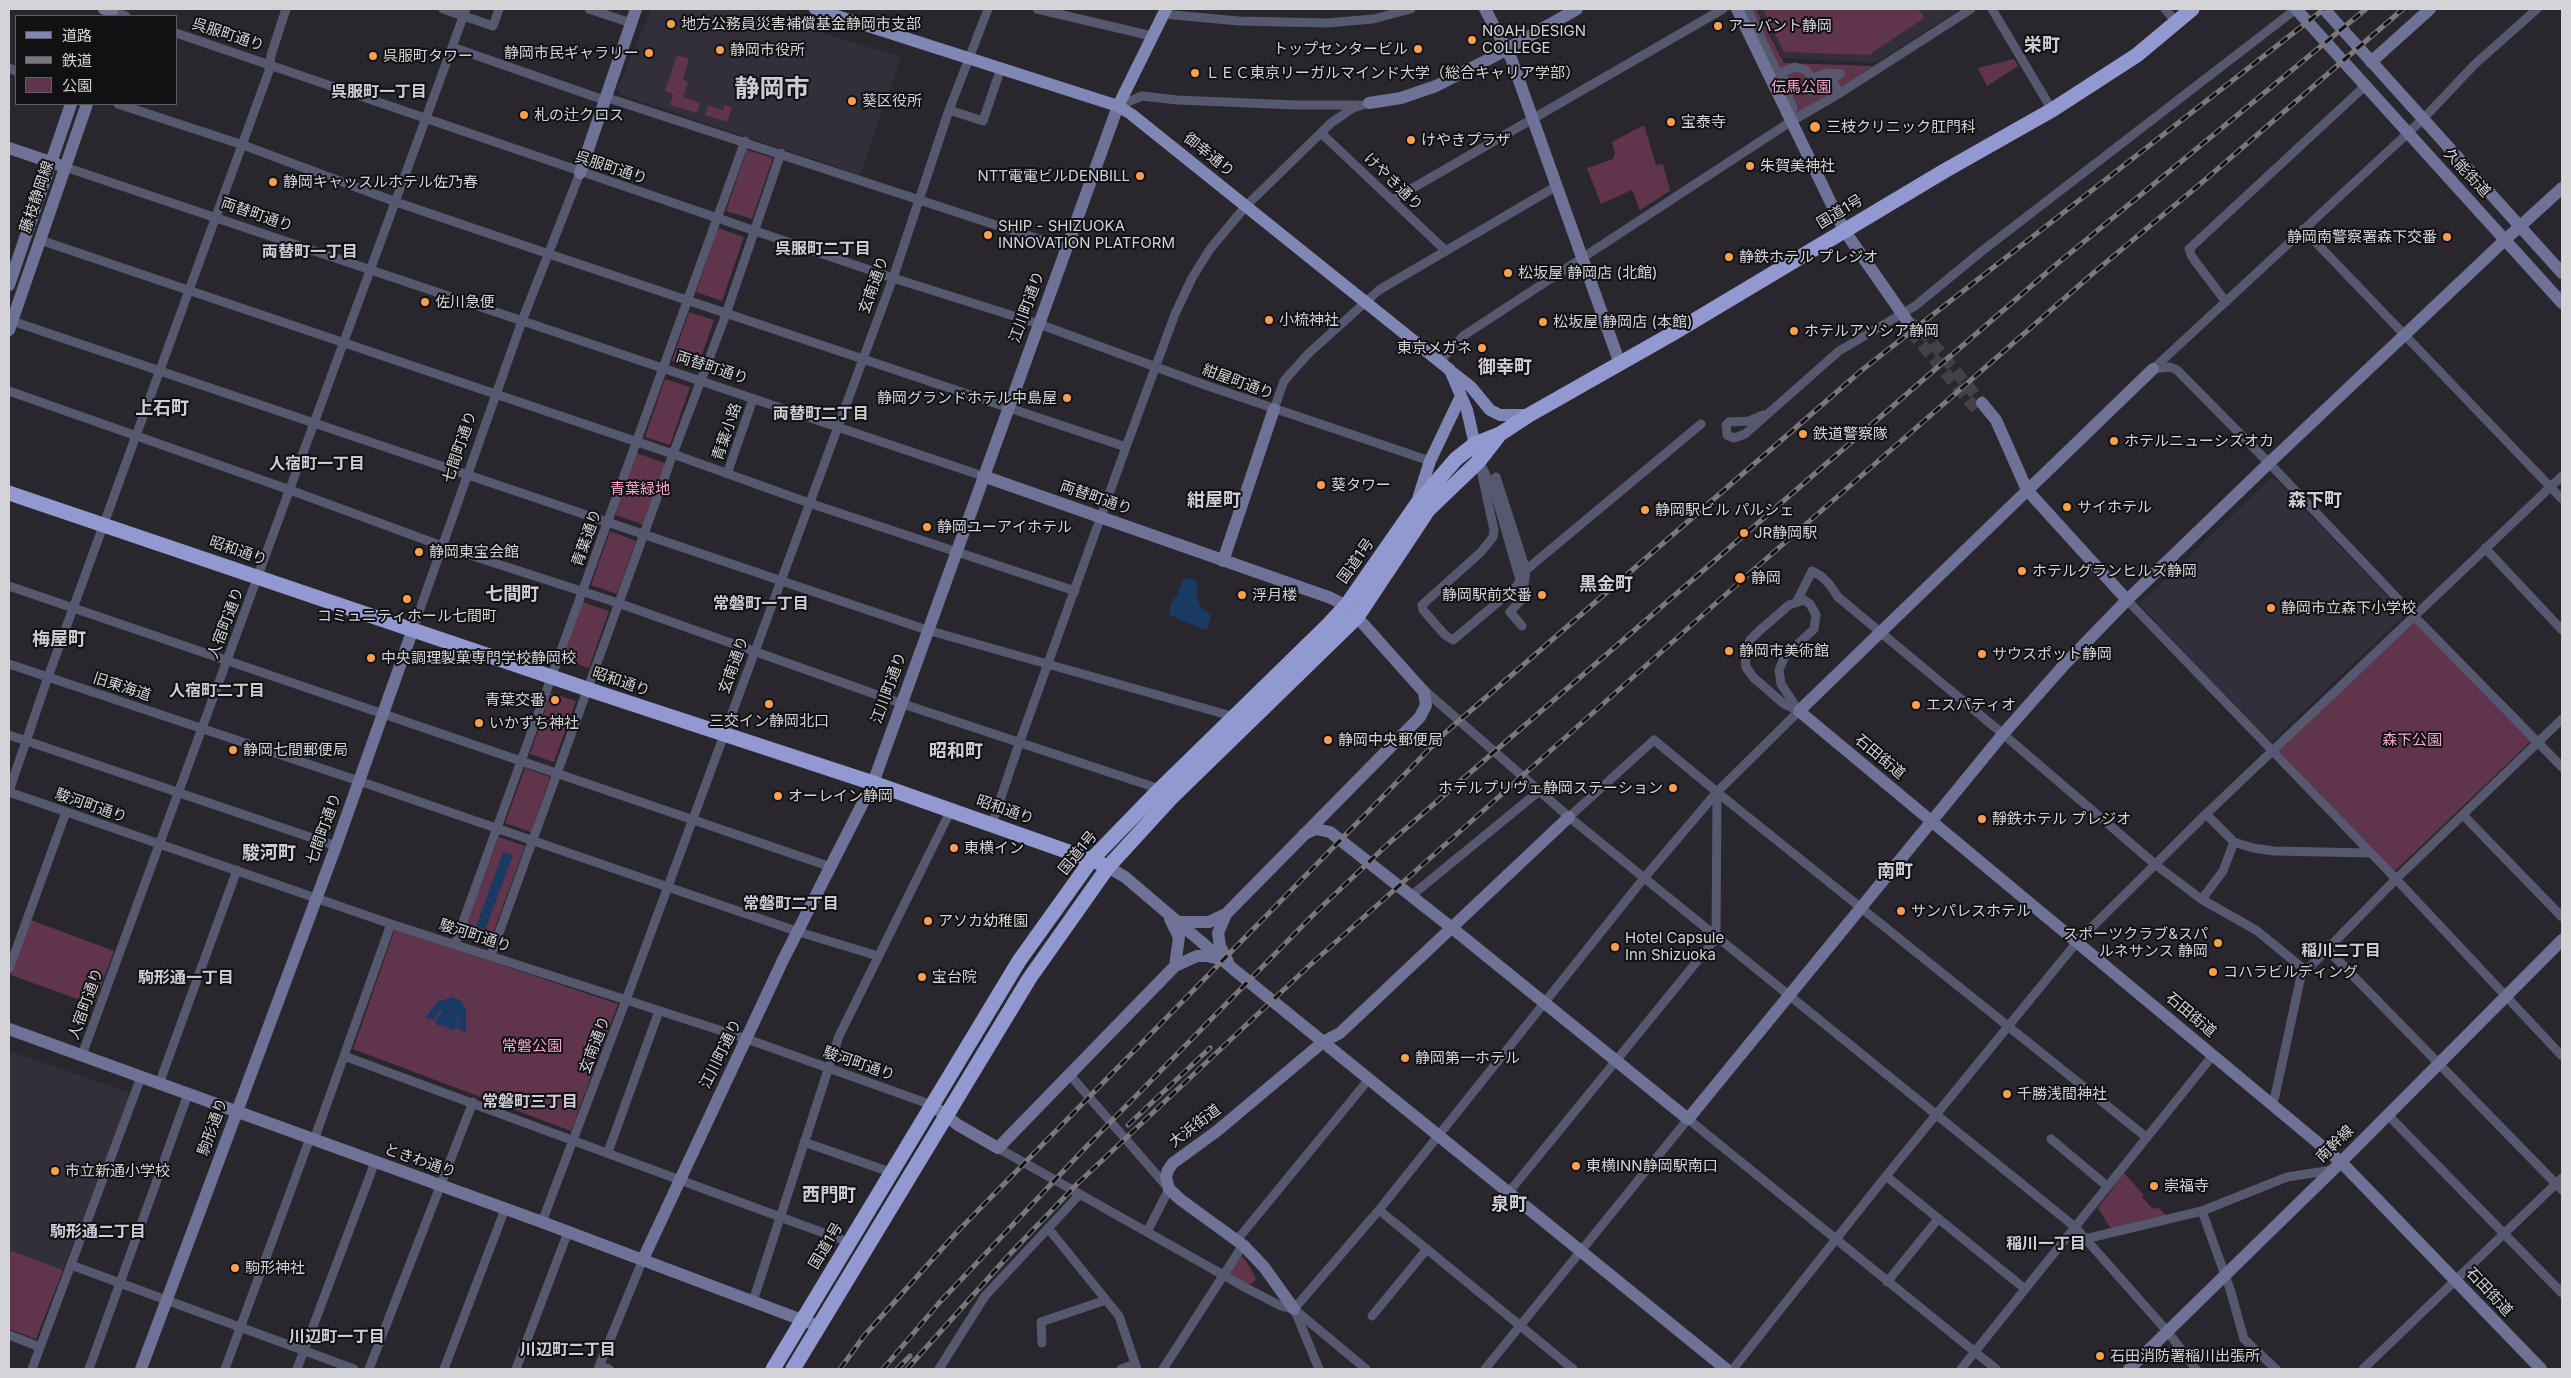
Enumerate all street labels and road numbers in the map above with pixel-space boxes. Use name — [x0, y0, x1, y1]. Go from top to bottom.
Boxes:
street label: 呉服町通り — [190, 15, 266, 55]
street label: 御幸通り — [1180, 129, 1238, 181]
street label: 久能街道 — [2440, 145, 2494, 201]
street label: 呉服町通り — [573, 148, 649, 188]
street label: けやき通り — [1360, 149, 1426, 215]
street label: 藤枝静岡線 — [16, 159, 58, 235]
street label: 国道1号 — [1813, 191, 1867, 233]
street label: 両替町通り — [219, 194, 295, 236]
street label: 玄南通り — [855, 254, 893, 316]
street label: 江川町通り — [1006, 269, 1048, 345]
street label: 両替町通り — [674, 348, 750, 388]
street label: 紺屋町通り — [1200, 361, 1276, 403]
street label: 青葉小路 — [709, 401, 745, 463]
street label: 七間町通り — [439, 409, 481, 485]
street label: 両替町通り — [1058, 477, 1134, 519]
street label: 青葉通り — [568, 507, 606, 569]
street label: 昭和通り — [207, 533, 269, 569]
street label: 国道1号 — [1334, 535, 1378, 587]
street label: 人宿町通り — [204, 585, 248, 661]
street label: 玄南通り — [715, 634, 753, 696]
street label: 江川町通り — [868, 650, 910, 726]
street label: 昭和通り — [590, 664, 652, 700]
street label: 旧東海道 — [91, 669, 153, 705]
street label: 石田街道 — [1851, 731, 1909, 783]
street label: 駿河町通り — [53, 785, 129, 827]
street label: 七間町通り — [303, 791, 345, 867]
street label: 昭和通り — [974, 792, 1036, 828]
street label: 国道1号 — [1055, 827, 1101, 879]
street label: 駿河町通り — [437, 916, 513, 956]
street label: 人宿町通り — [65, 966, 107, 1042]
street label: 石田街道 — [2162, 989, 2220, 1041]
street label: 玄南通り — [576, 1014, 614, 1076]
street label: 江川町通り — [696, 1016, 746, 1092]
street label: 駿河町通り — [821, 1043, 897, 1085]
street label: 駒形通り — [194, 1096, 232, 1158]
street label: 大浜街道 — [1166, 1101, 1224, 1151]
street label: 南幹線 — [2313, 1122, 2357, 1166]
street label: ときわ通り — [382, 1140, 458, 1182]
street label: 国道1号 — [805, 1219, 847, 1273]
street label: 石田街道 — [2462, 1264, 2516, 1320]

